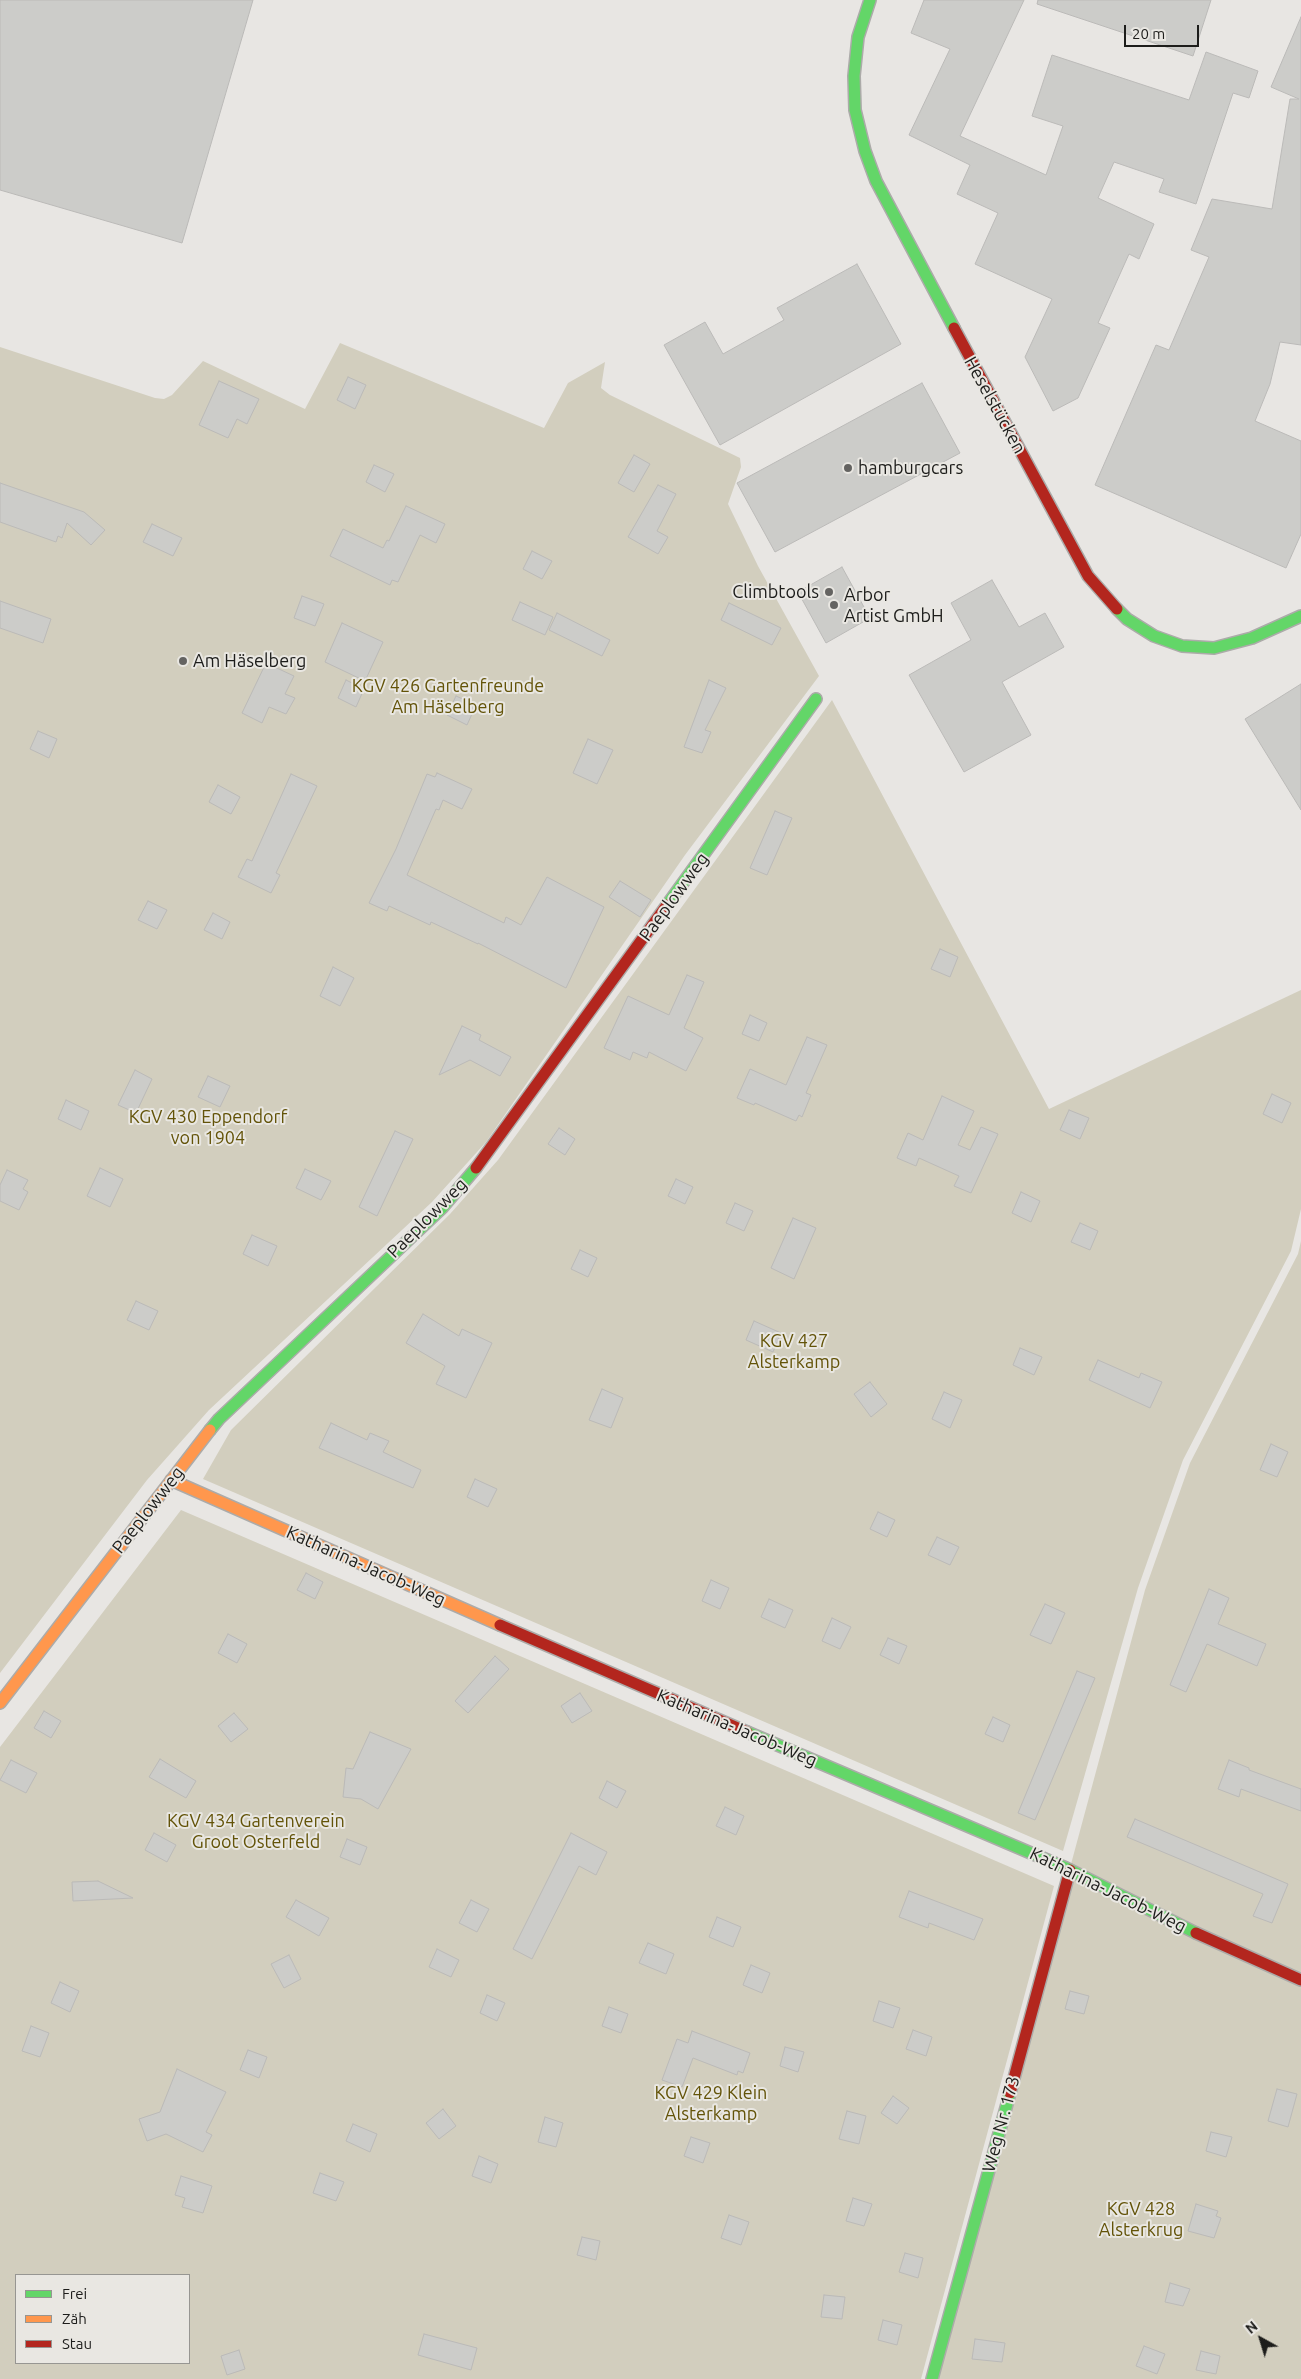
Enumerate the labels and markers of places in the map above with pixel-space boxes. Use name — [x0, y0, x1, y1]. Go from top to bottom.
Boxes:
place label: hamburgcars — [858, 457, 963, 479]
marker: hamburgcars — [842, 462, 854, 474]
place label: Climbtools — [732, 581, 819, 603]
place label: Arbor Artist GmbH — [844, 584, 944, 626]
marker: Climbtools — [823, 586, 835, 598]
marker: Arbor Artist GmbH — [828, 599, 840, 611]
place label: Am Häselberg — [193, 650, 306, 672]
marker: Am Häselberg — [177, 655, 189, 667]

